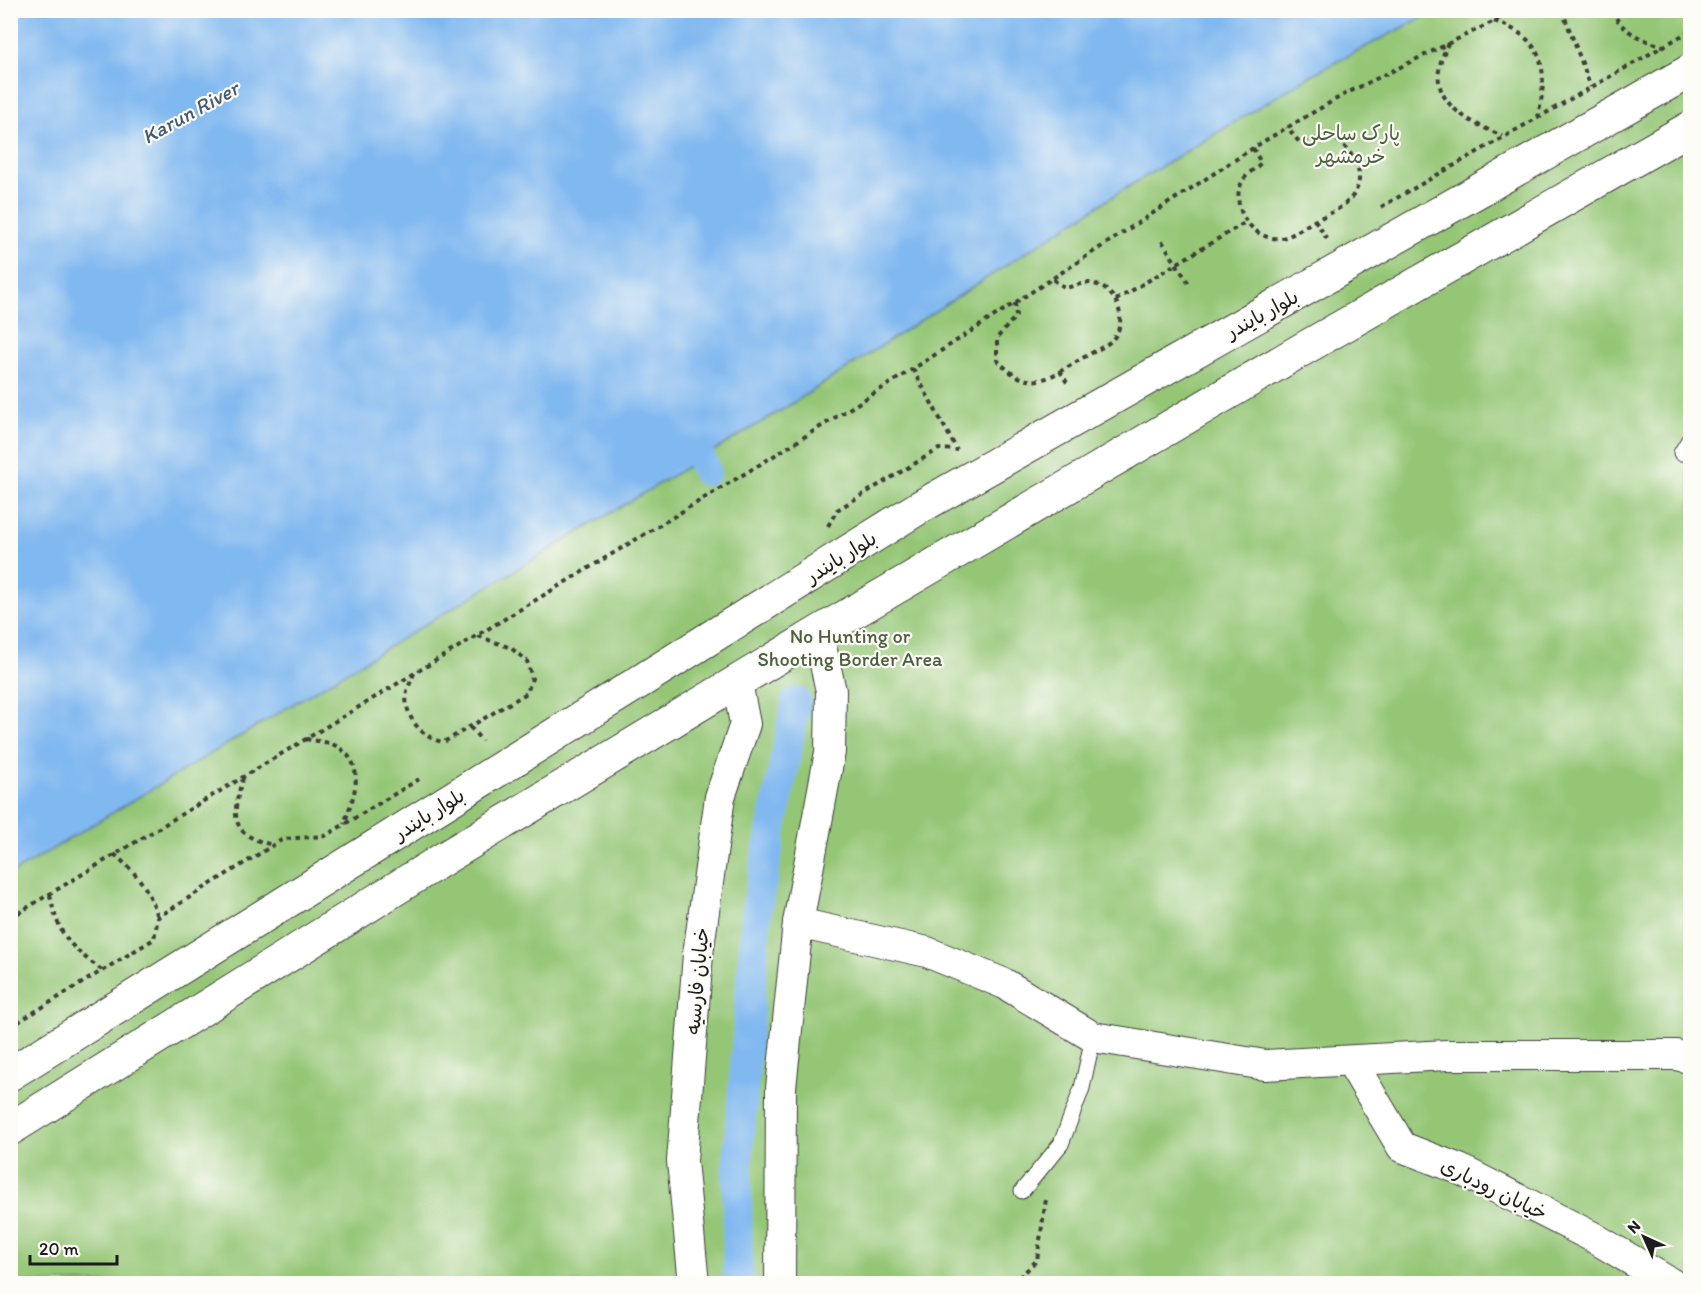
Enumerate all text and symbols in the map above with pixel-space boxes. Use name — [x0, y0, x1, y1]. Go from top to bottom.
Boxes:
water label: Karun River — [137, 74, 245, 149]
park label: پارک ساحلی خرمشهر — [1302, 121, 1400, 168]
street label: بلوار بایندر — [1220, 284, 1302, 345]
street label: بلوار بایندر — [799, 526, 881, 589]
park label: No Hunting or Shooting Border Area — [758, 624, 943, 671]
street label: بلوار بایندر — [387, 783, 469, 846]
street label: خیابان فارسیه — [680, 927, 714, 1035]
street label: خیابان رودباری — [1437, 1153, 1551, 1225]
north arrow — [1614, 1207, 1674, 1267]
text: N — [1623, 1216, 1644, 1237]
scale bar — [30, 1228, 117, 1266]
text: 20 m — [39, 1238, 79, 1260]

